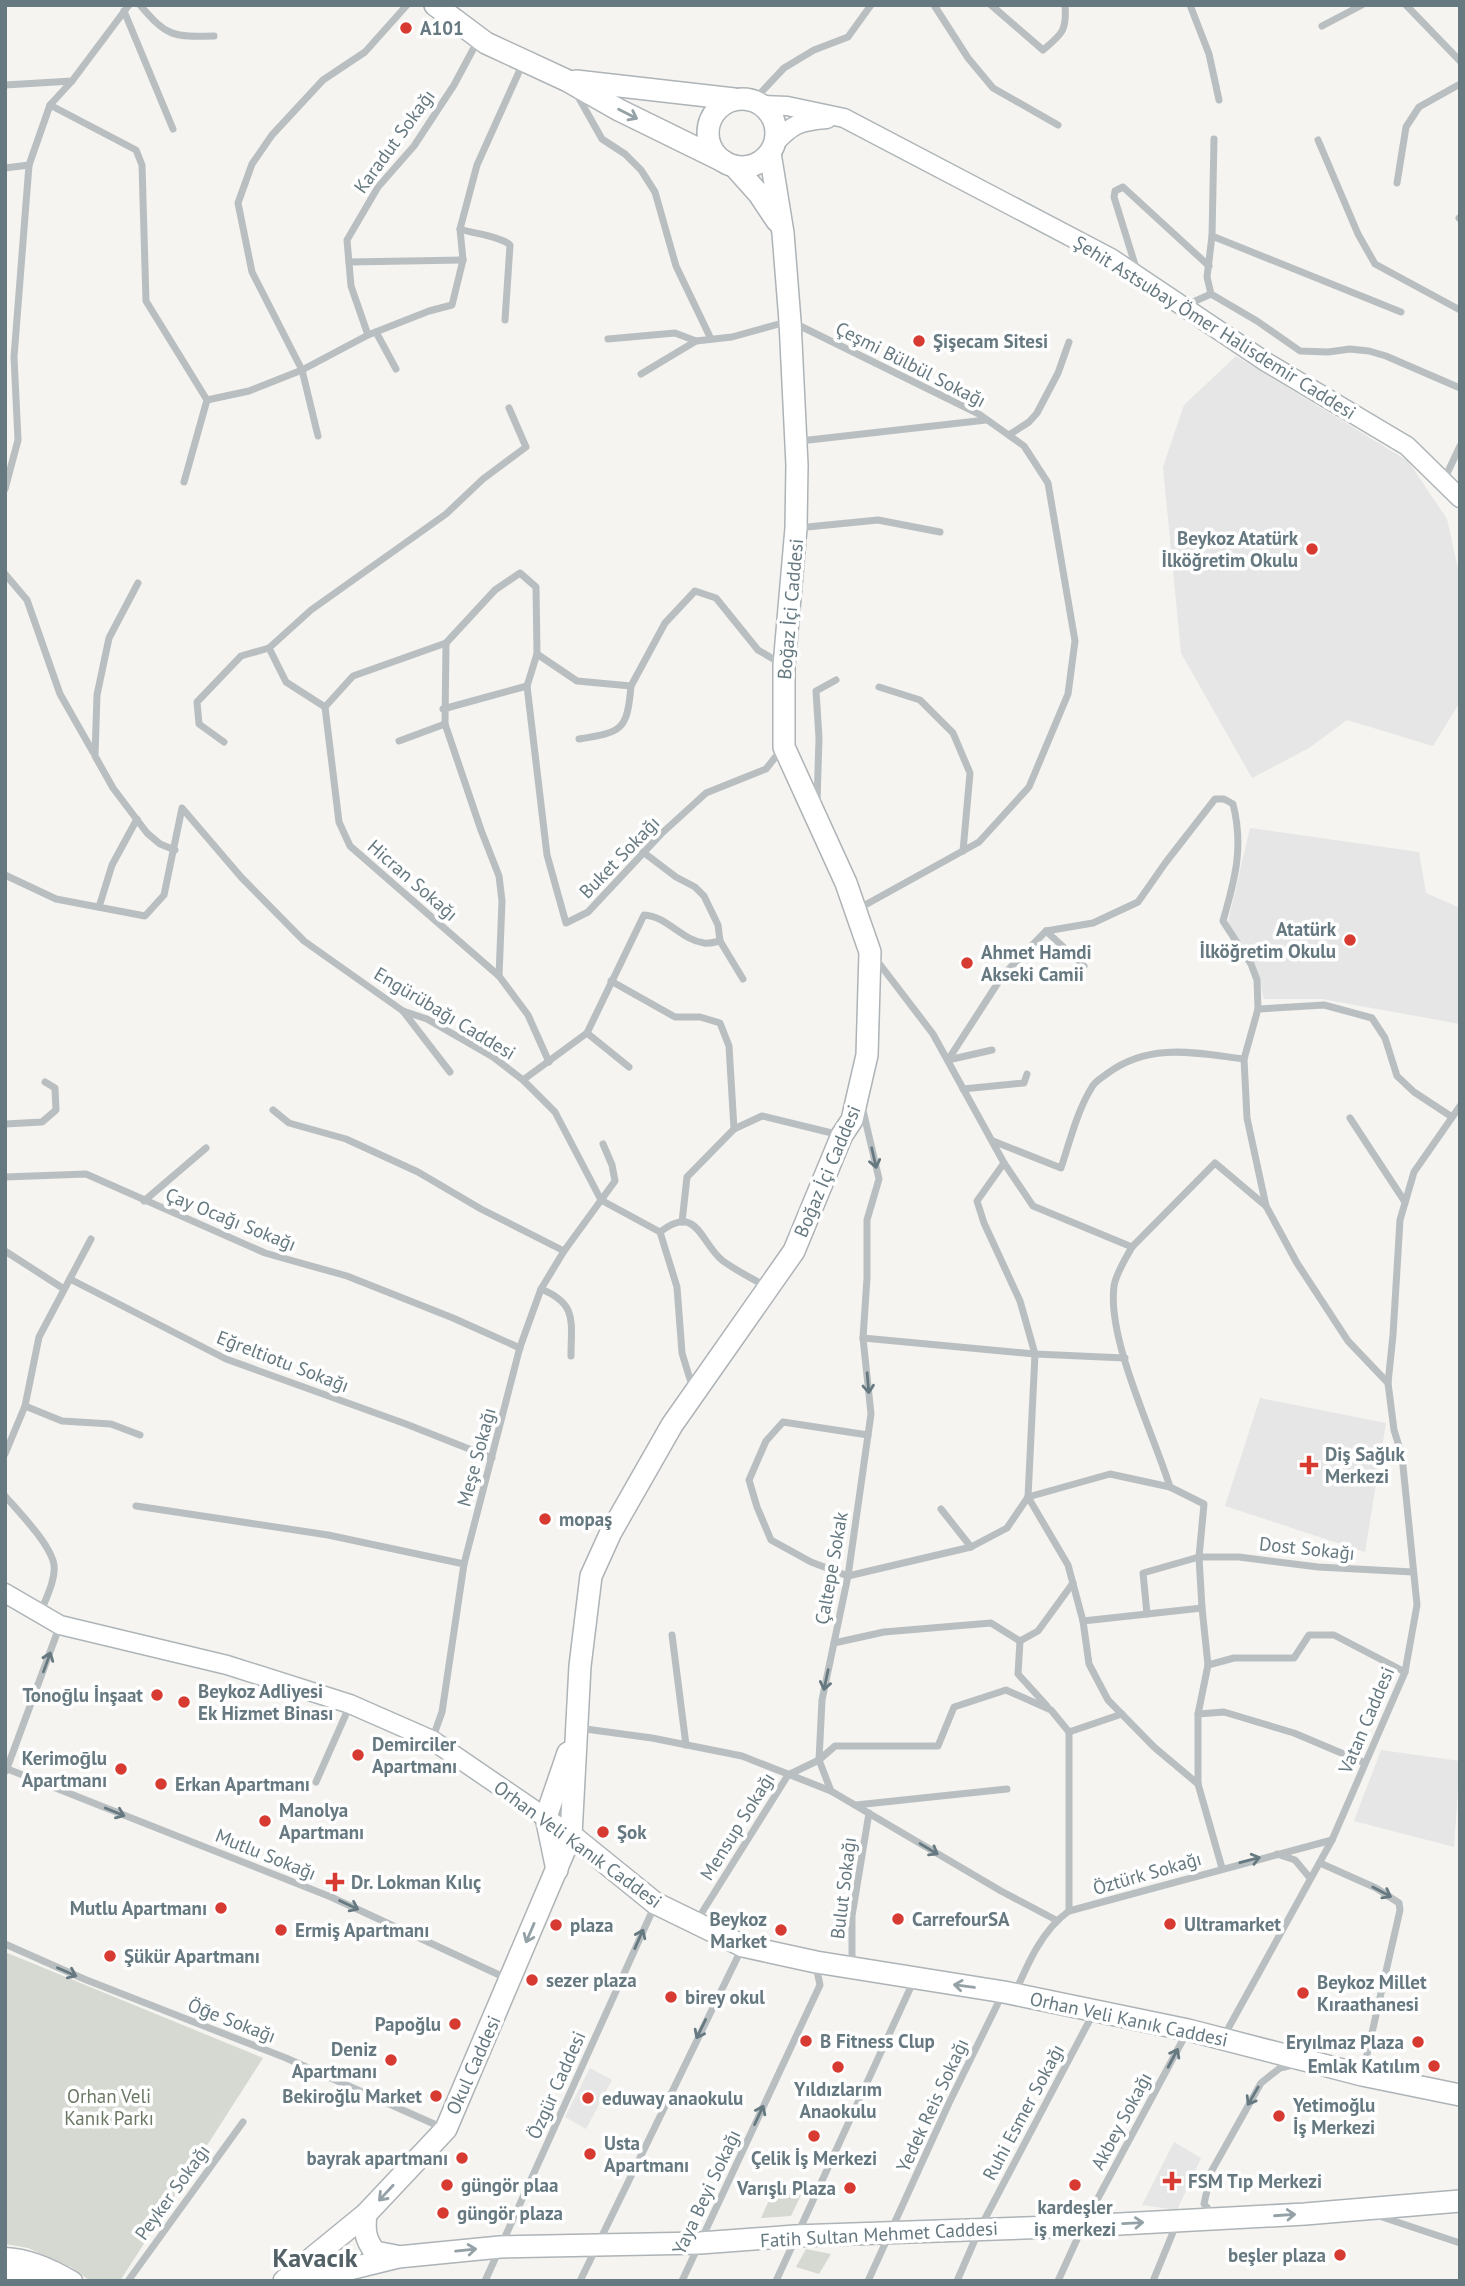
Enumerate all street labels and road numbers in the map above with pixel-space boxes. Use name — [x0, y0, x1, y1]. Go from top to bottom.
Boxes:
street label: Karadut Sokağı — [348, 84, 440, 198]
street label: Şehit Astsubay Ömer Halisdemir Caddesi — [1069, 230, 1361, 424]
street label: Çeşmi Bülbül Sokağı — [832, 316, 990, 412]
street label: Boğaz İçi Caddesi — [772, 538, 808, 680]
street label: Buket Sokağı — [574, 811, 664, 903]
street label: Hicran Sokağı — [363, 834, 463, 926]
street label: Engürübağı Caddesi — [370, 961, 520, 1065]
street label: Boğaz İçi Caddesi — [788, 1101, 866, 1241]
street label: Çay Ocağı Sokağı — [162, 1182, 300, 1256]
street label: Eğreltiotu Sokağı — [214, 1325, 352, 1397]
street label: Meşe Sokağı — [451, 1405, 501, 1509]
street label: Çaltepe Sokak — [809, 1510, 853, 1626]
street label: Dost Sokağı — [1258, 1531, 1356, 1565]
street label: Vatan Caddesi — [1332, 1663, 1399, 1778]
street label: Mensup Sokağı — [694, 1768, 780, 1884]
street label: Orhan Veli Kanık Caddesi — [489, 1775, 667, 1913]
street label: Mutlu Sokağı — [212, 1823, 320, 1885]
street label: Bulut Sokağı — [825, 1836, 861, 1940]
street label: Öztürk Sokağı — [1090, 1846, 1204, 1900]
street label: Orhan Veli Kanık Caddesi — [1028, 1986, 1230, 2052]
street label: Öḡe Sokağı — [185, 1992, 279, 2048]
street label: Okul Caddesi — [440, 2012, 506, 2118]
street label: Özgür Caddesi — [521, 2027, 591, 2143]
street label: Yedek Reis Sokağı — [891, 2034, 973, 2176]
street label: Ruhi Esmer Sokağı — [977, 2040, 1069, 2184]
street label: Akbey Sokağı — [1085, 2068, 1157, 2174]
street label: Yaya Beyi Sokağı — [667, 2126, 745, 2258]
street label: Peyker Sokağı — [129, 2140, 215, 2244]
street label: Fatih Sultan Mehmet Caddesi — [759, 2216, 999, 2252]

